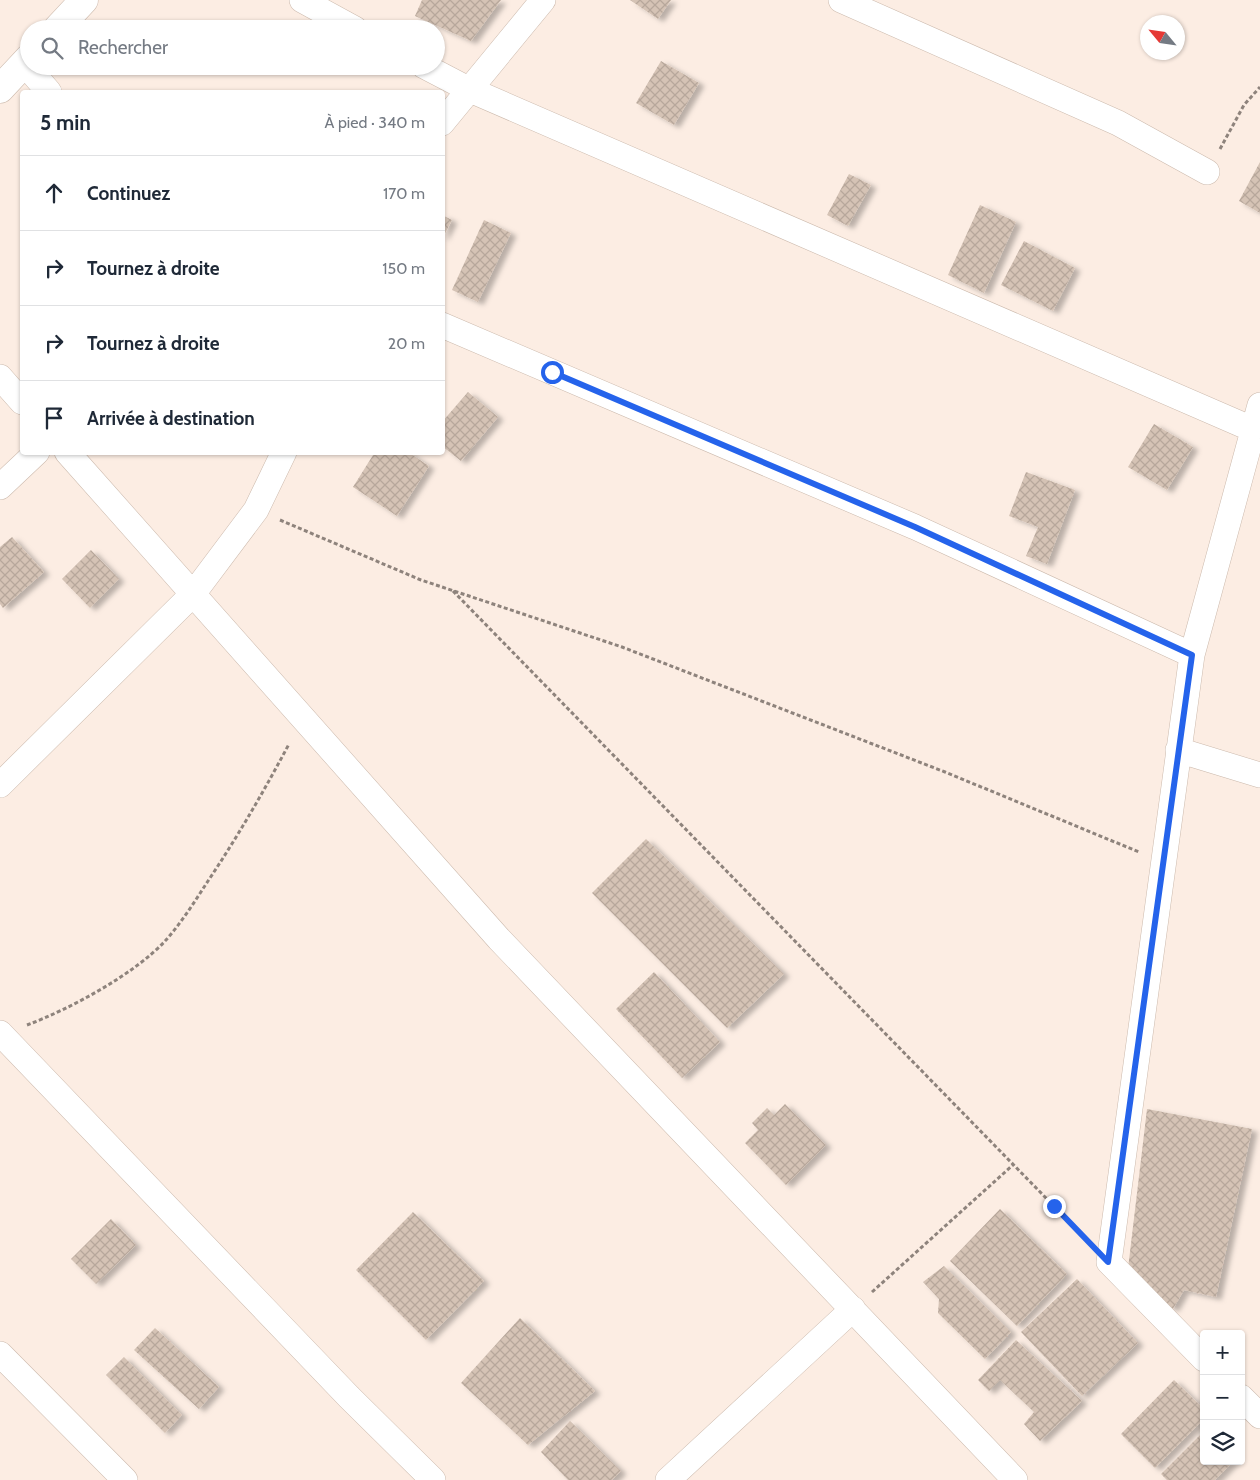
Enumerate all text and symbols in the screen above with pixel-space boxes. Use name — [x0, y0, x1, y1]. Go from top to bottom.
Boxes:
north arrow — [1140, 15, 1185, 60]
search box — [20, 20, 445, 75]
icon: search — [38, 34, 66, 62]
text: Rechercher — [78, 36, 168, 59]
text: 5 min — [40, 110, 91, 135]
text: À pied · 340 m — [324, 113, 425, 132]
icon: ahead — [40, 179, 68, 207]
text: Continuez — [87, 182, 170, 205]
text: 170 m — [383, 184, 425, 203]
icon: right — [40, 254, 68, 282]
text: Tournez à droite — [87, 257, 220, 280]
text: 150 m — [382, 259, 425, 278]
icon: right — [40, 329, 68, 357]
text: Tournez à droite — [87, 332, 220, 355]
text: 20 m — [388, 334, 425, 353]
route start — [541, 361, 564, 384]
icon: arrive — [40, 404, 68, 432]
text: Arrivée à destination — [87, 407, 255, 430]
route end — [1043, 1195, 1066, 1218]
map controls — [1200, 1330, 1245, 1465]
button: + — [1200, 1330, 1245, 1375]
button: − — [1200, 1375, 1245, 1420]
button: layers — [1200, 1420, 1245, 1465]

